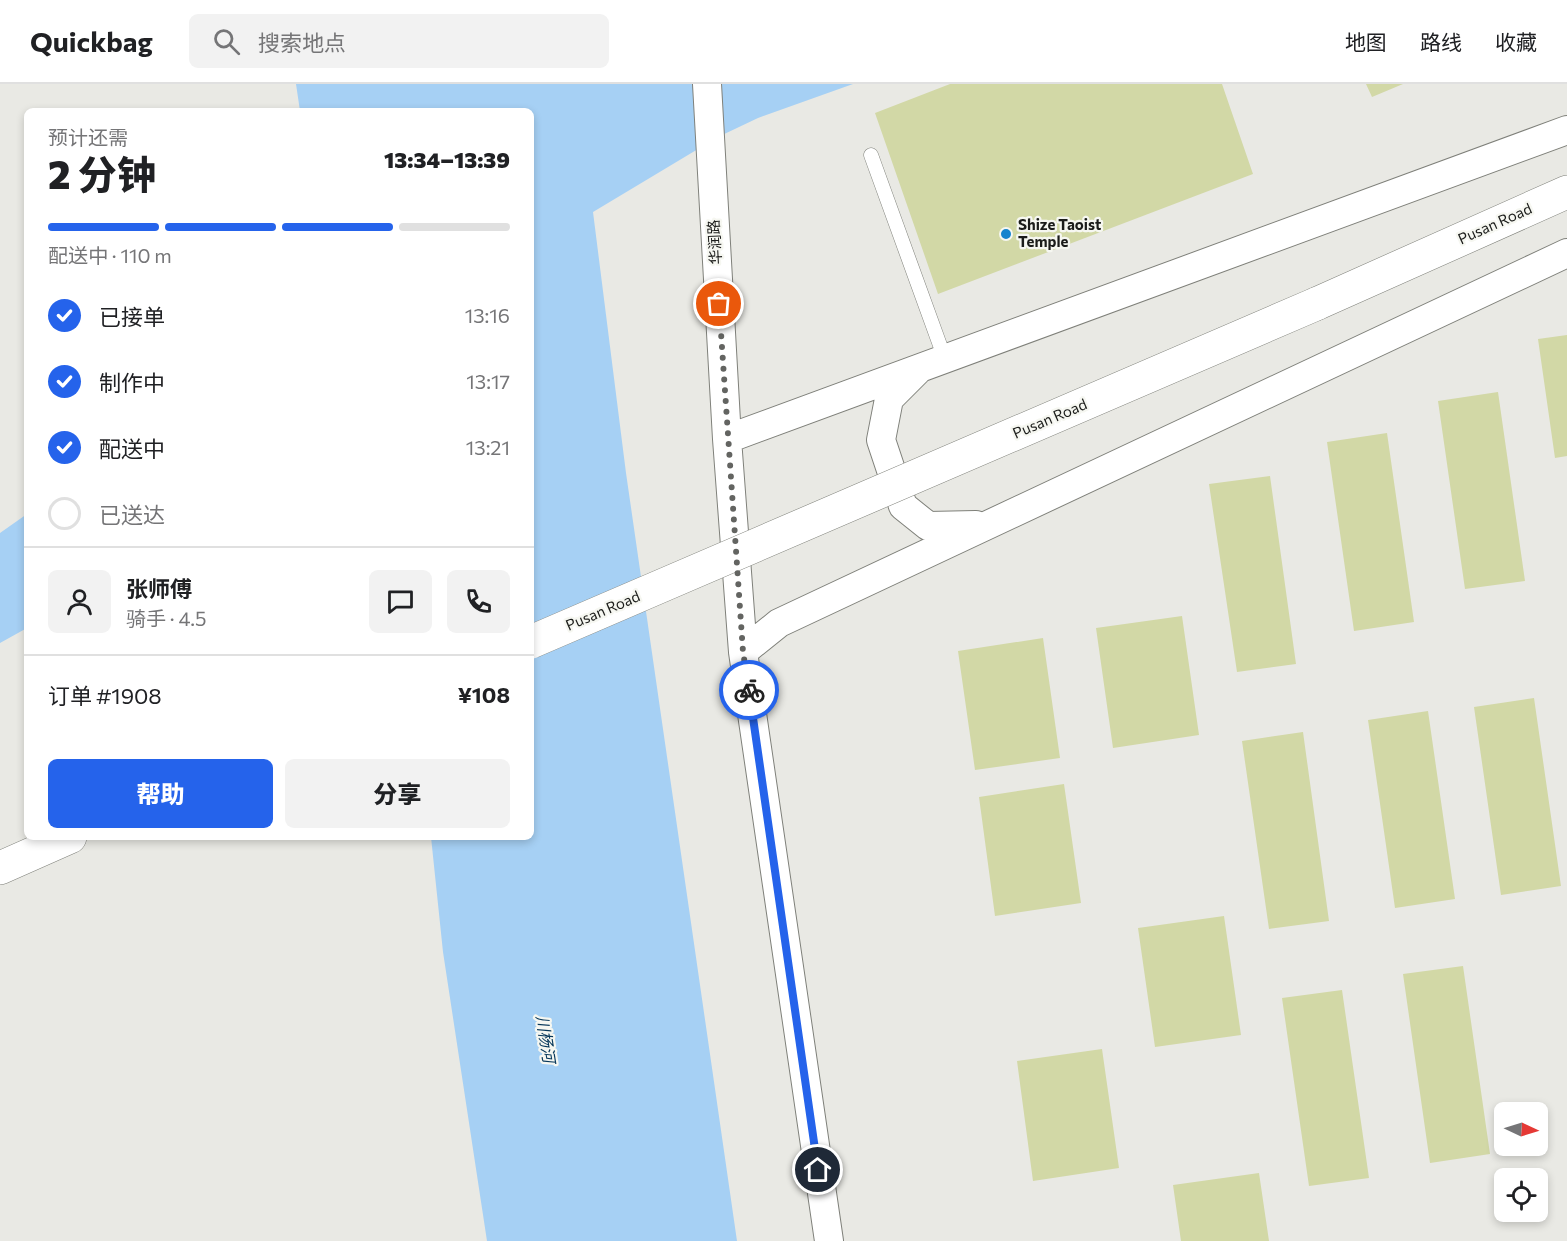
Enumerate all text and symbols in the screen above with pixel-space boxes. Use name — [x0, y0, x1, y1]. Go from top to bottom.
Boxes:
search box — [189, 14, 609, 68]
text: Quickbag — [30, 24, 153, 58]
icon: search — [210, 25, 243, 58]
text: 搜索地点 — [258, 29, 346, 56]
text: 地图 — [1345, 29, 1387, 54]
text: 路线 — [1420, 29, 1462, 54]
text: 收藏 — [1495, 29, 1537, 54]
text: 预计还需 — [48, 125, 128, 149]
text: 13:34–13:39 — [384, 146, 510, 173]
text: 2 分钟 — [48, 149, 156, 197]
street label: Pusan Road — [1455, 199, 1534, 247]
place label: Shize Taoist Temple — [1018, 215, 1101, 250]
street label: 华润路 — [704, 219, 724, 265]
marker: Shize Taoist Temple — [999, 227, 1013, 241]
text: 配送中 · 110 m — [48, 243, 172, 267]
pin — [693, 278, 744, 329]
icon: bag — [702, 287, 735, 320]
icon: check — [48, 299, 81, 332]
text: 已接单 — [99, 303, 165, 330]
text: 13:16 — [465, 303, 510, 327]
icon: check — [48, 365, 81, 398]
text: 制作中 — [99, 369, 165, 396]
text: 13:17 — [466, 369, 510, 393]
street label: Pusan Road — [1010, 394, 1089, 442]
icon: check — [48, 431, 81, 464]
text: 配送中 — [99, 435, 165, 462]
text: 13:21 — [466, 435, 510, 459]
text: 已送达 — [99, 501, 165, 528]
button: person — [48, 570, 111, 633]
button: chat — [369, 570, 432, 633]
button: phone — [447, 570, 510, 633]
text: 张师傅 — [126, 575, 192, 602]
street label: Pusan Road — [563, 586, 642, 634]
text: 骑手 · 4.5 — [126, 606, 206, 630]
courier — [719, 660, 779, 720]
icon: bike — [733, 674, 766, 707]
text: ¥108 — [458, 681, 510, 708]
text: 订单 #1908 — [48, 682, 162, 709]
button: 帮助 — [48, 759, 273, 828]
button: 分享 — [285, 759, 510, 828]
water label: 川杨河 — [533, 1014, 560, 1067]
north arrow — [1494, 1102, 1548, 1156]
map controls — [1494, 1102, 1548, 1222]
pin — [792, 1144, 843, 1195]
icon: home — [801, 1153, 834, 1186]
button: locate — [1494, 1168, 1548, 1222]

